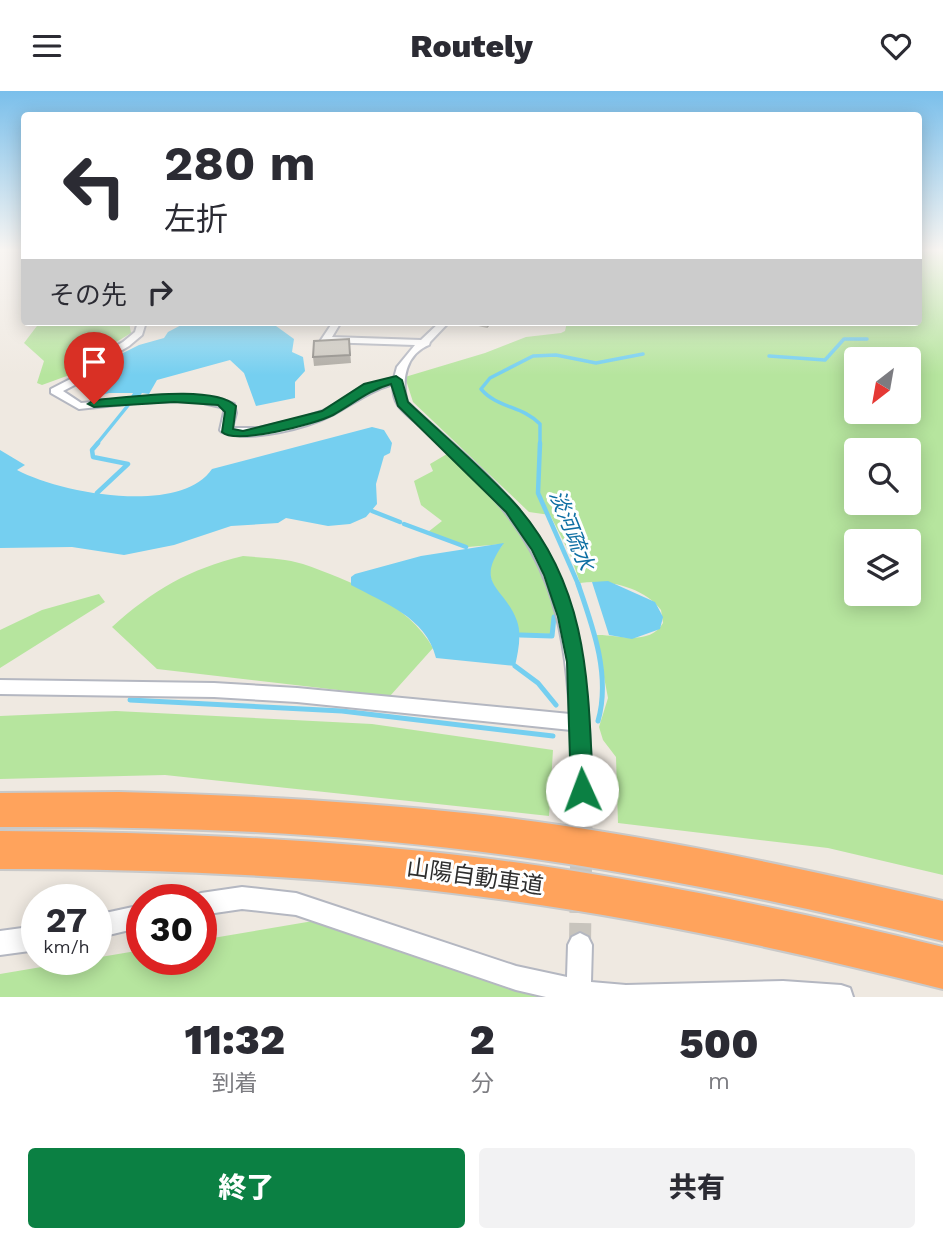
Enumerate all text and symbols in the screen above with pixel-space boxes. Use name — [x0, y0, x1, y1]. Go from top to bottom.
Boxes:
icon: menu — [28, 27, 66, 65]
text: Routely — [410, 27, 533, 65]
icon: heart — [877, 27, 915, 65]
text: 280 m — [164, 134, 316, 192]
icon: left — [49, 140, 140, 231]
text: 左折 — [164, 200, 228, 238]
icon: right — [141, 273, 179, 311]
text: その先 — [49, 280, 127, 310]
pin — [64, 332, 124, 404]
icon: arrive — [75, 343, 113, 381]
north arrow — [844, 347, 920, 423]
map controls — [844, 347, 921, 606]
button: search — [844, 438, 921, 515]
water label: 淡河疏水 — [545, 486, 600, 575]
button: layers — [844, 529, 921, 606]
position arrow — [545, 753, 619, 827]
street label: 山陽自動車道 — [405, 854, 545, 900]
speed limit sign: 30 — [126, 884, 217, 975]
text: 27 — [46, 899, 87, 941]
text: km/h — [43, 936, 90, 957]
text: 11:32 — [185, 1015, 285, 1064]
text: 2 — [470, 1015, 495, 1064]
text: 500 — [679, 1019, 758, 1068]
text: m — [708, 1068, 730, 1095]
text: 到着 — [212, 1070, 258, 1097]
text: 分 — [471, 1070, 494, 1097]
button: 終了 — [28, 1148, 465, 1228]
button: 共有 — [479, 1148, 915, 1228]

